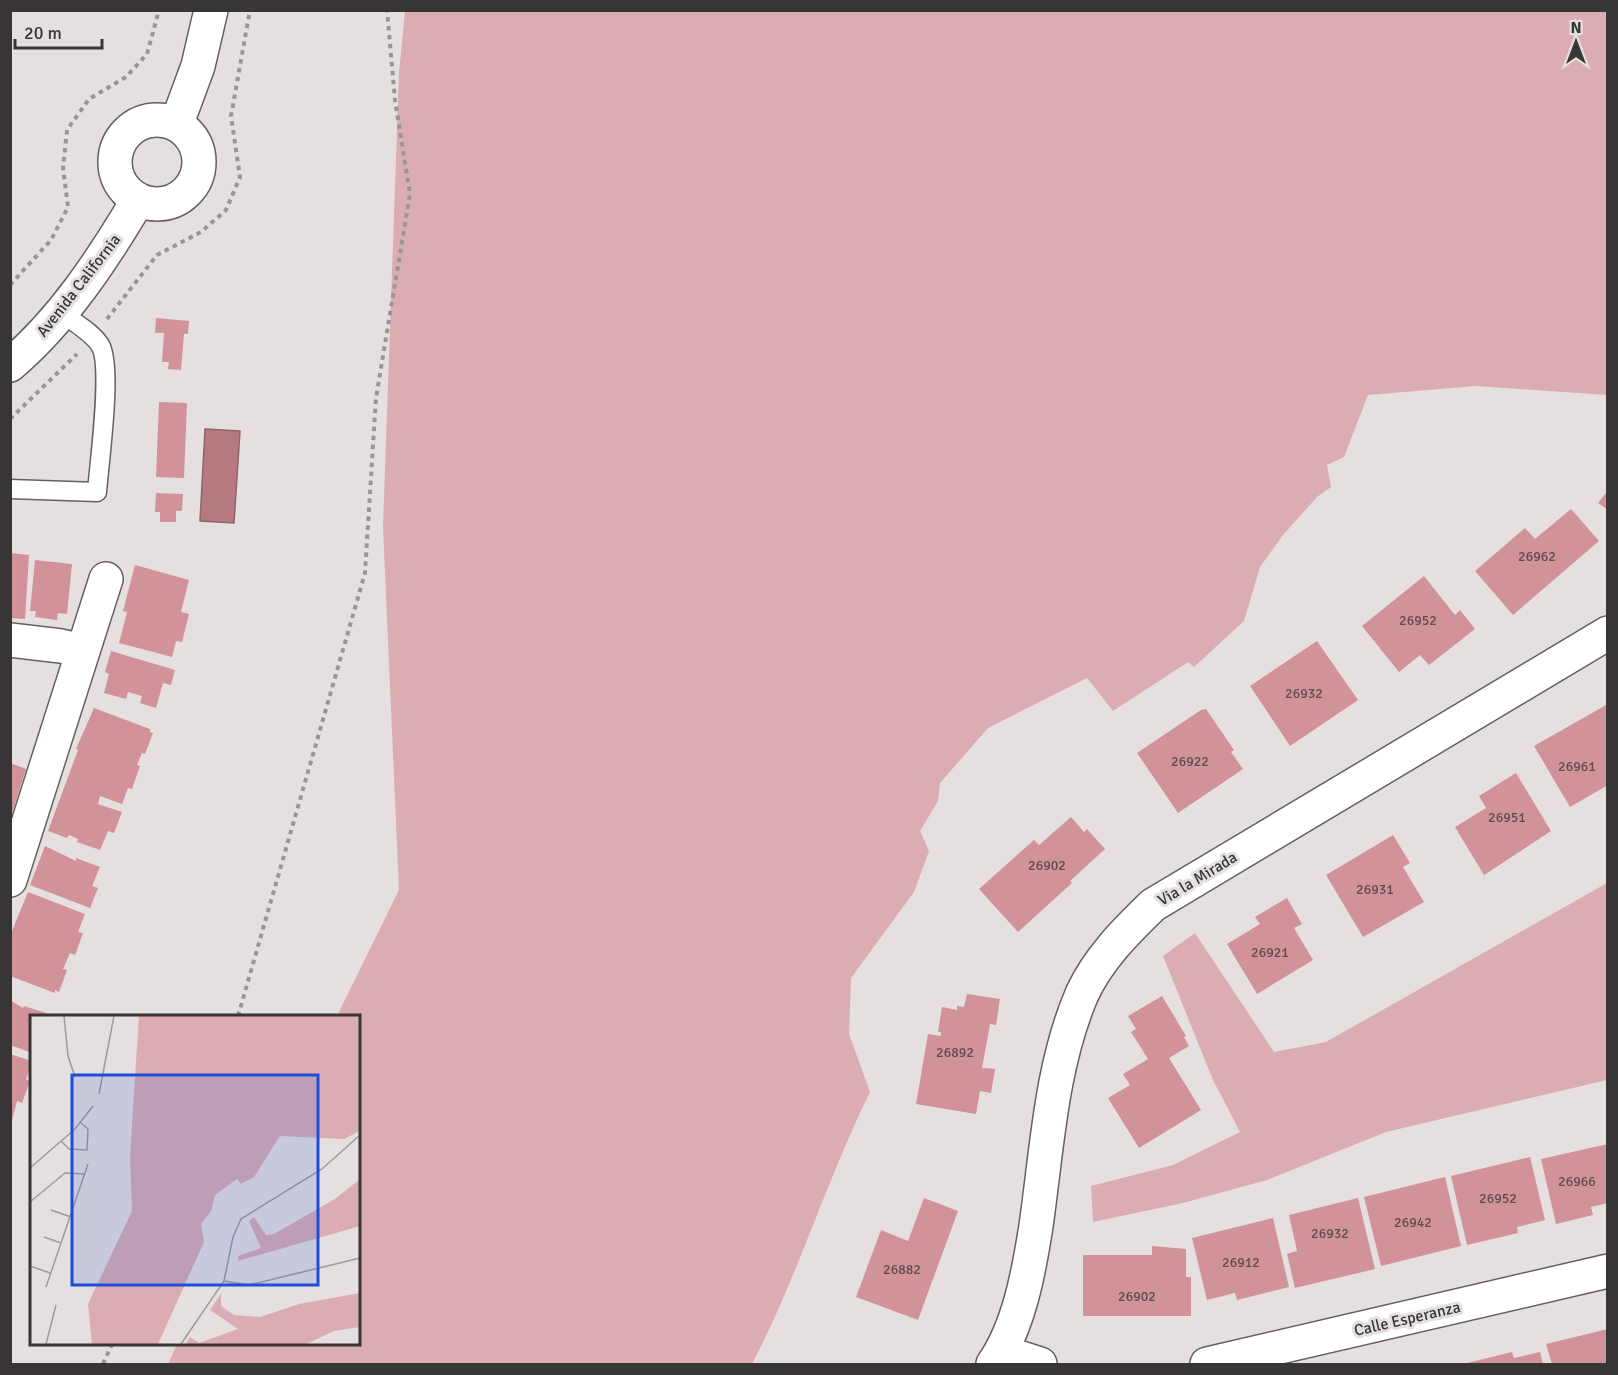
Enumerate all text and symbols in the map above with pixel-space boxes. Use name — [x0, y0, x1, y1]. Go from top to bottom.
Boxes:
scale bar — [15, 12, 102, 50]
north arrow — [1546, 12, 1606, 72]
text: N — [1570, 18, 1582, 38]
text: 20 m — [24, 22, 62, 44]
street label: Avenida California — [32, 230, 125, 341]
house number: 26962 — [1518, 548, 1556, 565]
house number: 26952 — [1399, 612, 1437, 629]
house number: 26932 — [1285, 685, 1323, 702]
house number: 26922 — [1171, 753, 1209, 770]
house number: 26961 — [1558, 758, 1596, 775]
house number: 26951 — [1488, 809, 1526, 826]
street label: Via la Mirada — [1154, 847, 1241, 910]
house number: 26902 — [1028, 857, 1066, 874]
house number: 26931 — [1356, 881, 1394, 898]
house number: 26921 — [1251, 944, 1289, 961]
inset map — [30, 1015, 360, 1345]
house number: 26892 — [936, 1044, 974, 1061]
house number: 26966 — [1558, 1173, 1596, 1190]
house number: 26952 — [1479, 1190, 1517, 1207]
house number: 26942 — [1394, 1214, 1432, 1231]
house number: 26932 — [1311, 1225, 1349, 1242]
house number: 26912 — [1222, 1254, 1260, 1271]
house number: 26882 — [883, 1261, 921, 1278]
house number: 26902 — [1118, 1288, 1156, 1305]
street label: Calle Esperanza — [1352, 1297, 1462, 1341]

